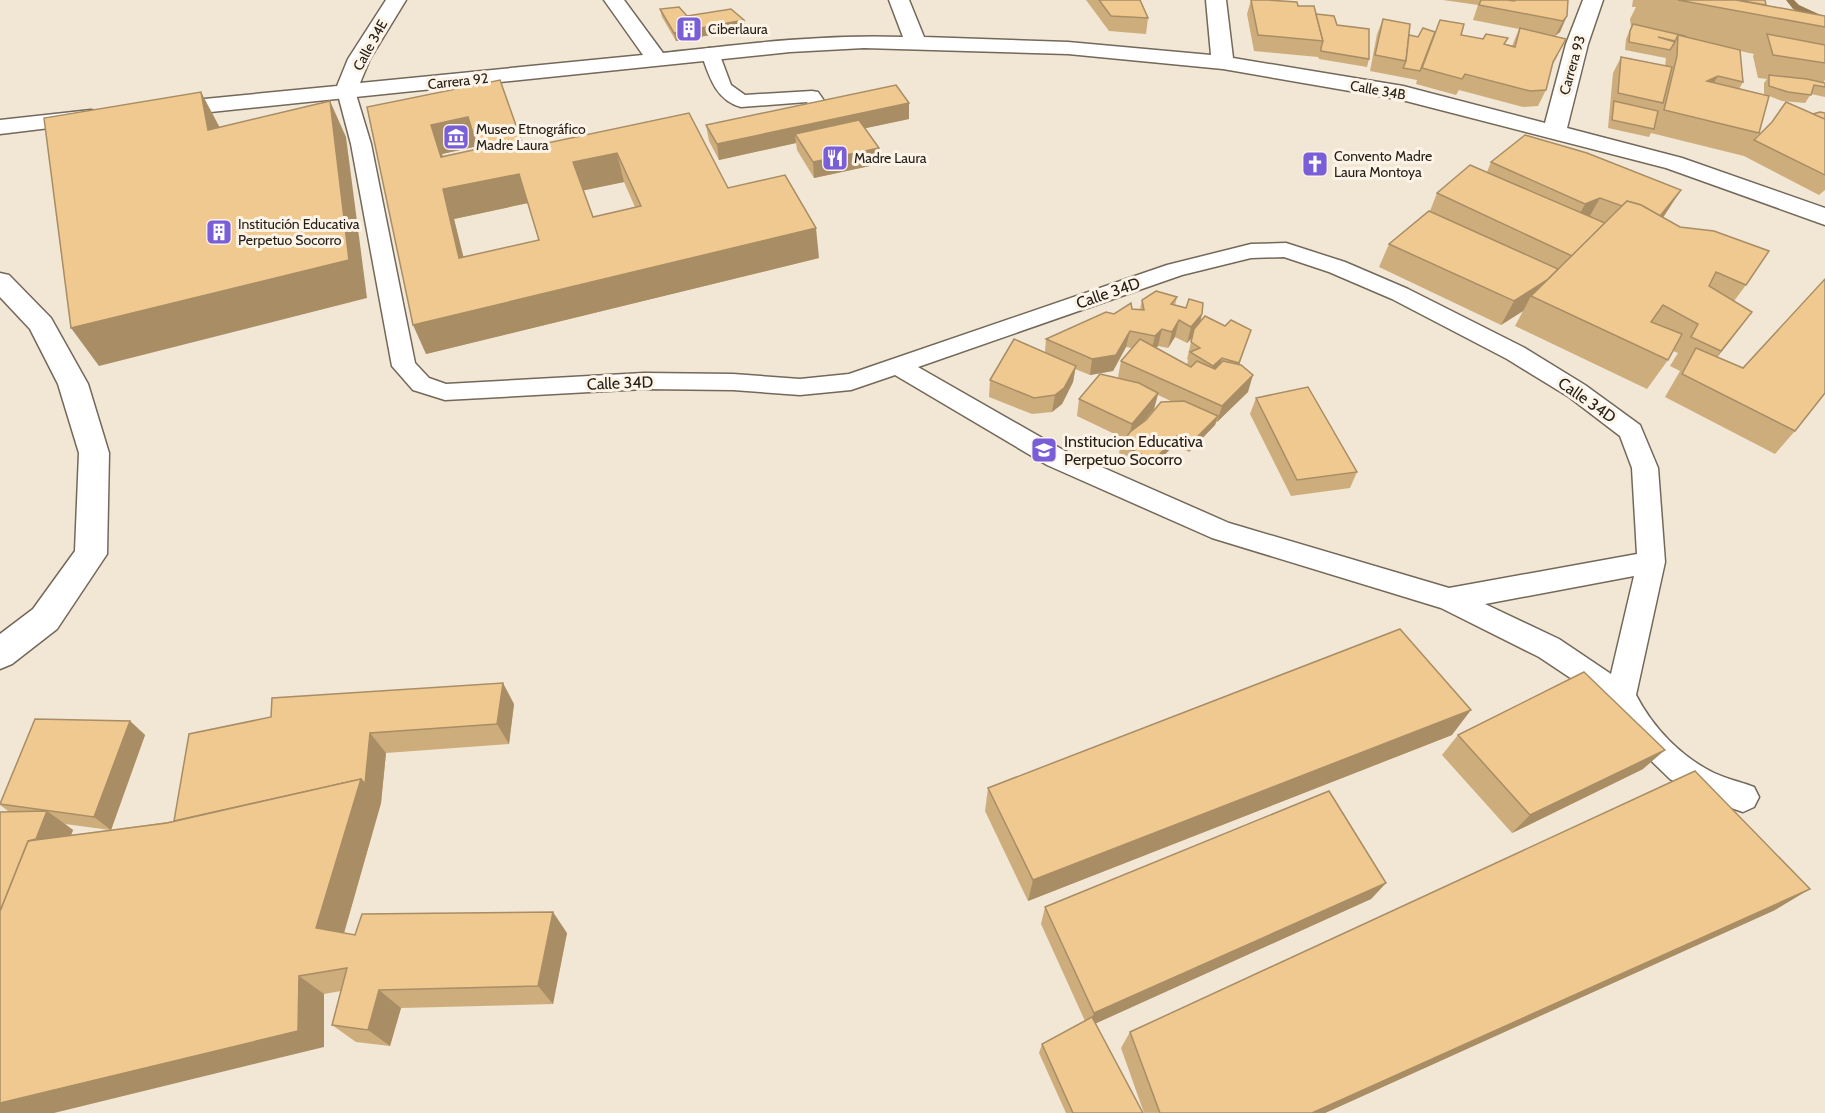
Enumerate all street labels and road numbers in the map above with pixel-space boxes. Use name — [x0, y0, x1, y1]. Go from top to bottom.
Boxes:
street label: Calle 34E — [349, 16, 391, 74]
street label: Carrera 93 — [1555, 33, 1589, 97]
street label: Carrera 92 — [427, 69, 489, 93]
street label: Calle 34B — [1349, 76, 1407, 104]
street label: Calle 34D — [1074, 273, 1142, 313]
street label: Calle 34D — [587, 372, 653, 394]
street label: Calle 34D — [1554, 373, 1620, 427]

